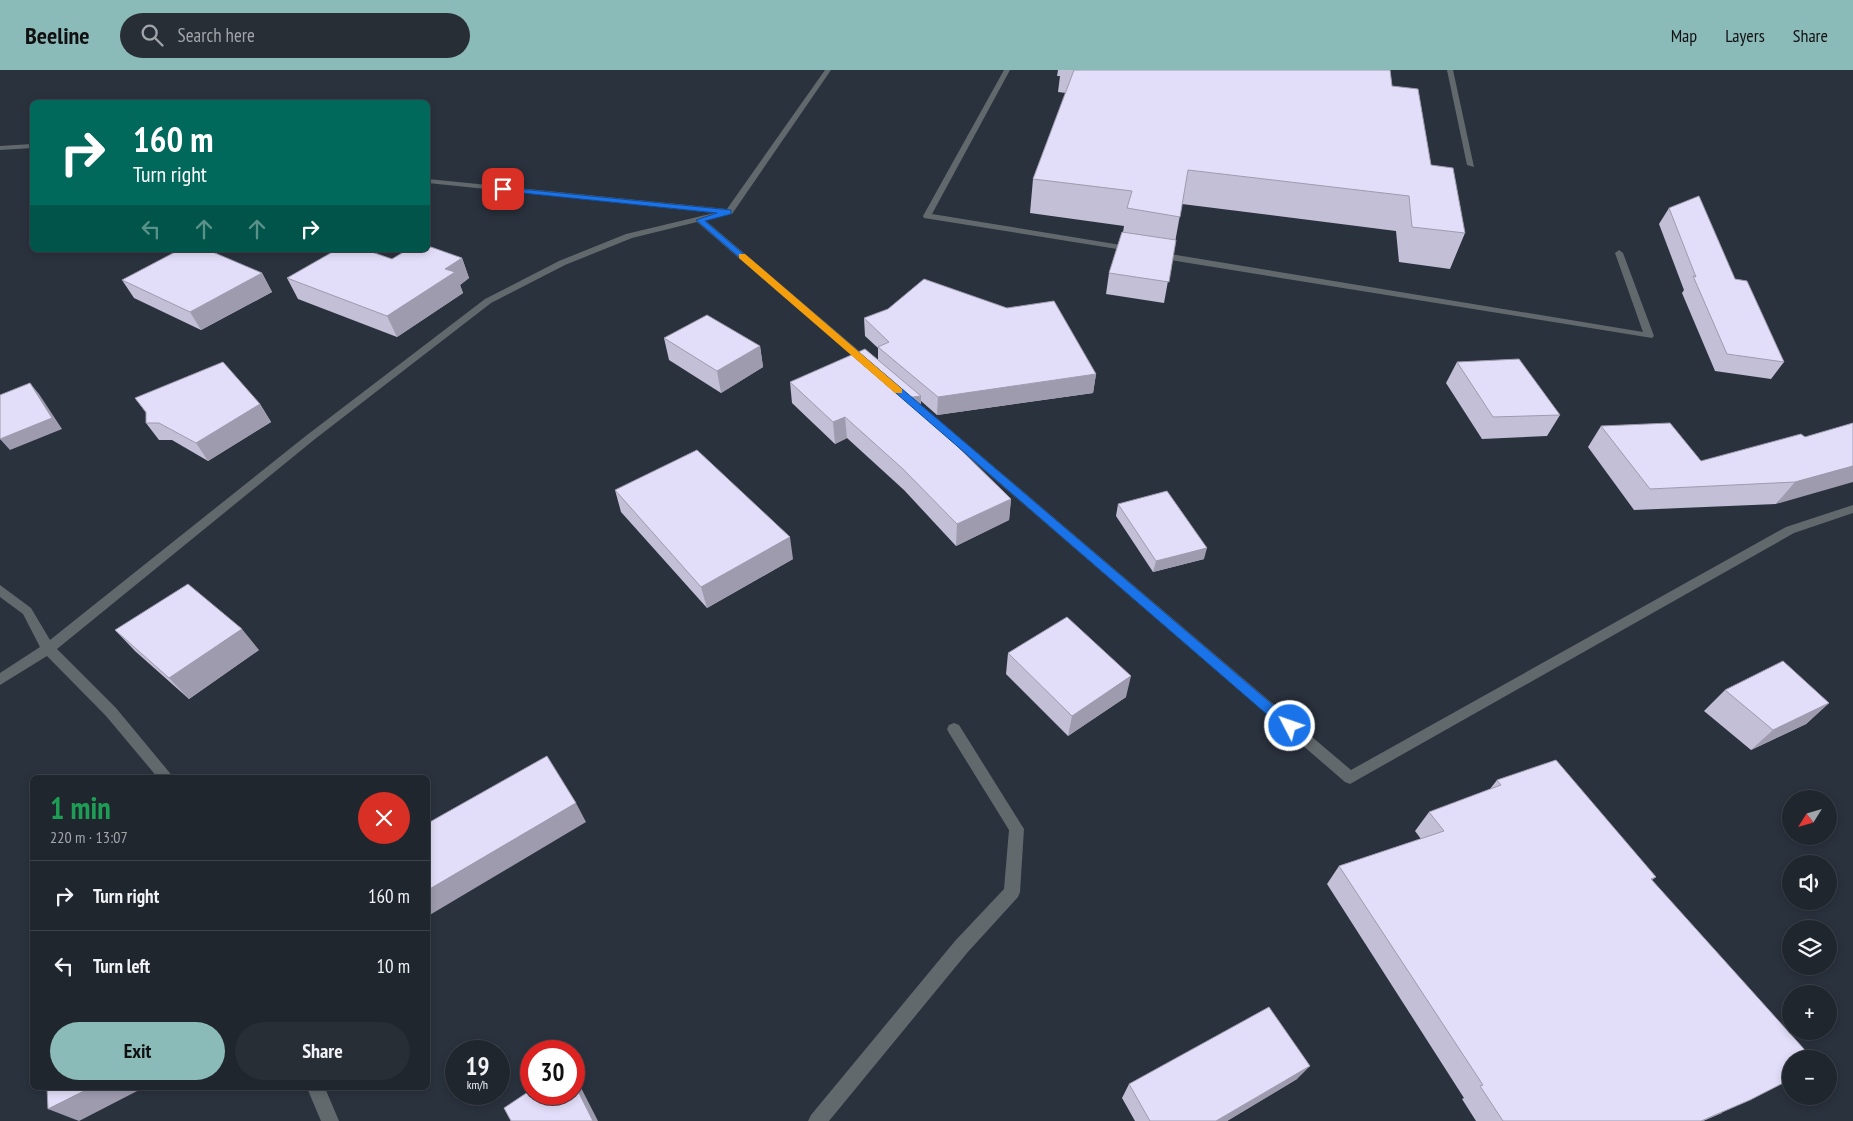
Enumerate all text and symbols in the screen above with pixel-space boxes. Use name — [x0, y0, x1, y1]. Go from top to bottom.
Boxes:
search box — [120, 13, 470, 58]
text: Beeline — [25, 20, 90, 51]
icon: search — [138, 21, 166, 49]
text: Search here — [178, 23, 255, 47]
text: Map — [1671, 24, 1697, 47]
text: Layers — [1725, 24, 1765, 47]
text: Share — [1793, 24, 1828, 47]
text: 160 m — [133, 116, 214, 162]
icon: right — [50, 120, 115, 185]
text: Turn right — [133, 160, 207, 188]
pin — [482, 168, 524, 210]
icon: arrive — [489, 175, 517, 203]
icon: left — [137, 215, 165, 243]
icon: ahead — [190, 215, 218, 243]
icon: ahead — [243, 215, 271, 243]
icon: right — [296, 215, 324, 243]
position arrow — [1263, 699, 1315, 751]
text: 1 min — [50, 788, 111, 827]
north arrow — [1782, 790, 1838, 845]
map controls — [1782, 790, 1837, 1105]
button: close — [358, 792, 410, 844]
text: 220 m · 13:07 — [50, 827, 128, 847]
button: sound — [1782, 855, 1837, 910]
icon: right — [50, 882, 78, 910]
text: Turn right — [93, 884, 159, 908]
text: 160 m — [368, 884, 410, 908]
button: layers — [1782, 920, 1837, 975]
icon: left — [50, 952, 78, 980]
text: Turn left — [93, 954, 150, 978]
text: 10 m — [377, 954, 410, 978]
button: + — [1782, 985, 1837, 1040]
button: Exit — [50, 1022, 225, 1080]
button: Share — [235, 1022, 410, 1080]
speed limit sign: 30 — [520, 1040, 585, 1105]
text: 19 — [466, 1050, 489, 1082]
button: − — [1782, 1050, 1837, 1105]
text: km/h — [467, 1077, 488, 1092]

